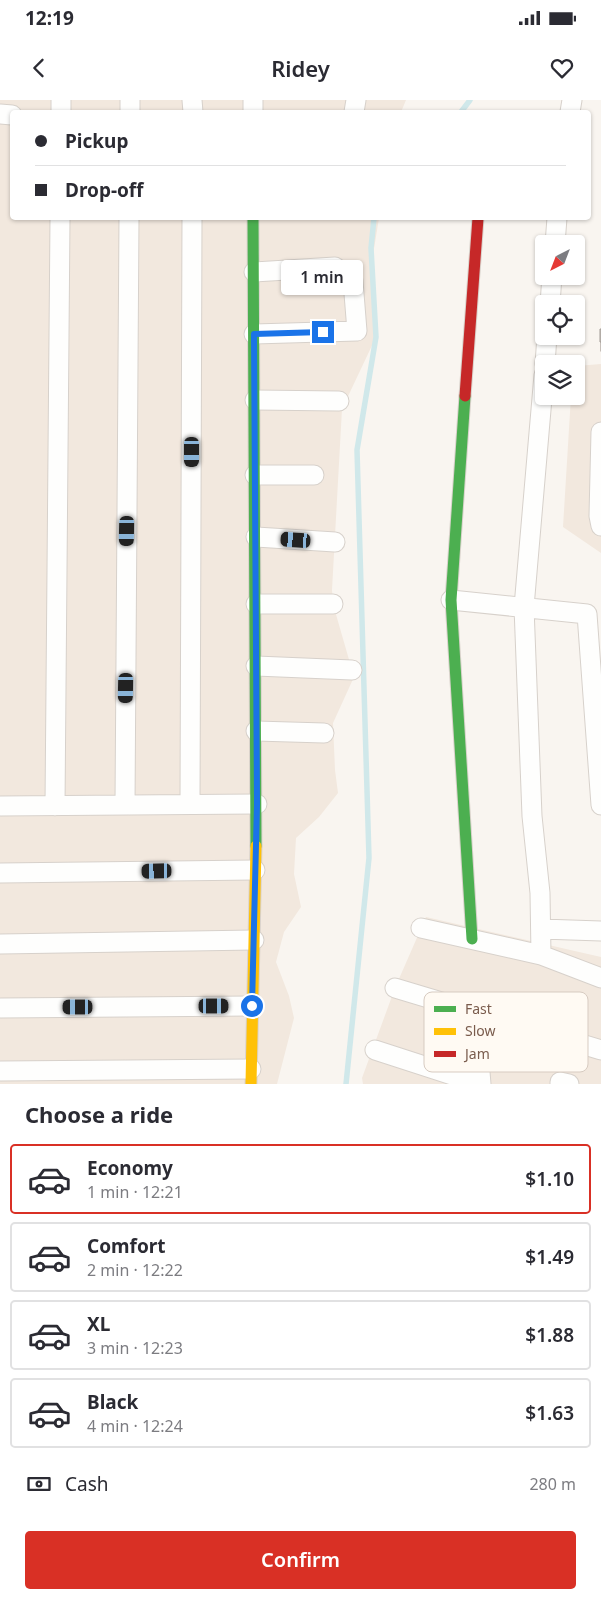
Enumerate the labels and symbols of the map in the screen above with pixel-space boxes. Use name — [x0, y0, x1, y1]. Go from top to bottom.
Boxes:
north arrow — [535, 235, 585, 285]
callout: 1 min — [282, 260, 364, 294]
route end — [312, 321, 334, 343]
car — [184, 437, 199, 467]
car — [119, 516, 134, 546]
car — [280, 531, 311, 549]
car — [118, 673, 133, 703]
car — [141, 863, 172, 879]
legend — [424, 992, 588, 1072]
route start — [241, 995, 263, 1017]
car — [199, 999, 229, 1014]
text: Fast — [465, 999, 492, 1018]
car — [63, 1000, 93, 1015]
text: Slow — [465, 1021, 496, 1040]
text: Jam — [463, 1044, 490, 1063]

